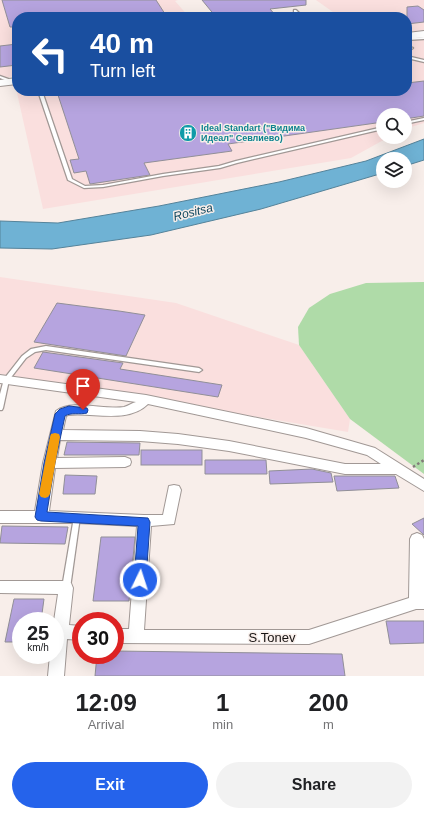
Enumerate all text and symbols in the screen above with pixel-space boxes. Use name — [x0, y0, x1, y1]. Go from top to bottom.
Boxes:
icon: left — [24, 28, 76, 80]
text: 40 m — [90, 28, 154, 59]
text: Turn left — [90, 61, 155, 81]
map controls — [376, 108, 412, 188]
button: search — [376, 108, 412, 144]
building icon: Ideal Standart ("Видима Идеал" Севлиево) — [178, 123, 198, 143]
place label: Ideal Standart ("Видима Идеал" Севлиево) — [201, 123, 306, 143]
button: layers — [376, 152, 412, 188]
water label: Rositsa — [172, 200, 214, 224]
pin — [66, 369, 100, 410]
icon: arrive — [72, 375, 94, 397]
position arrow — [119, 559, 161, 601]
speed limit sign: 30 — [72, 612, 124, 664]
text: 25 — [27, 622, 49, 644]
street label: S.Tonev — [249, 630, 296, 645]
text: km/h — [27, 642, 49, 653]
text: 12:09 — [75, 689, 137, 716]
text: 1 — [216, 689, 229, 716]
text: 200 — [309, 689, 349, 716]
text: Arrival — [88, 717, 125, 732]
text: min — [212, 717, 233, 732]
text: m — [323, 717, 334, 732]
button: Exit — [12, 762, 208, 808]
button: Share — [216, 762, 412, 808]

